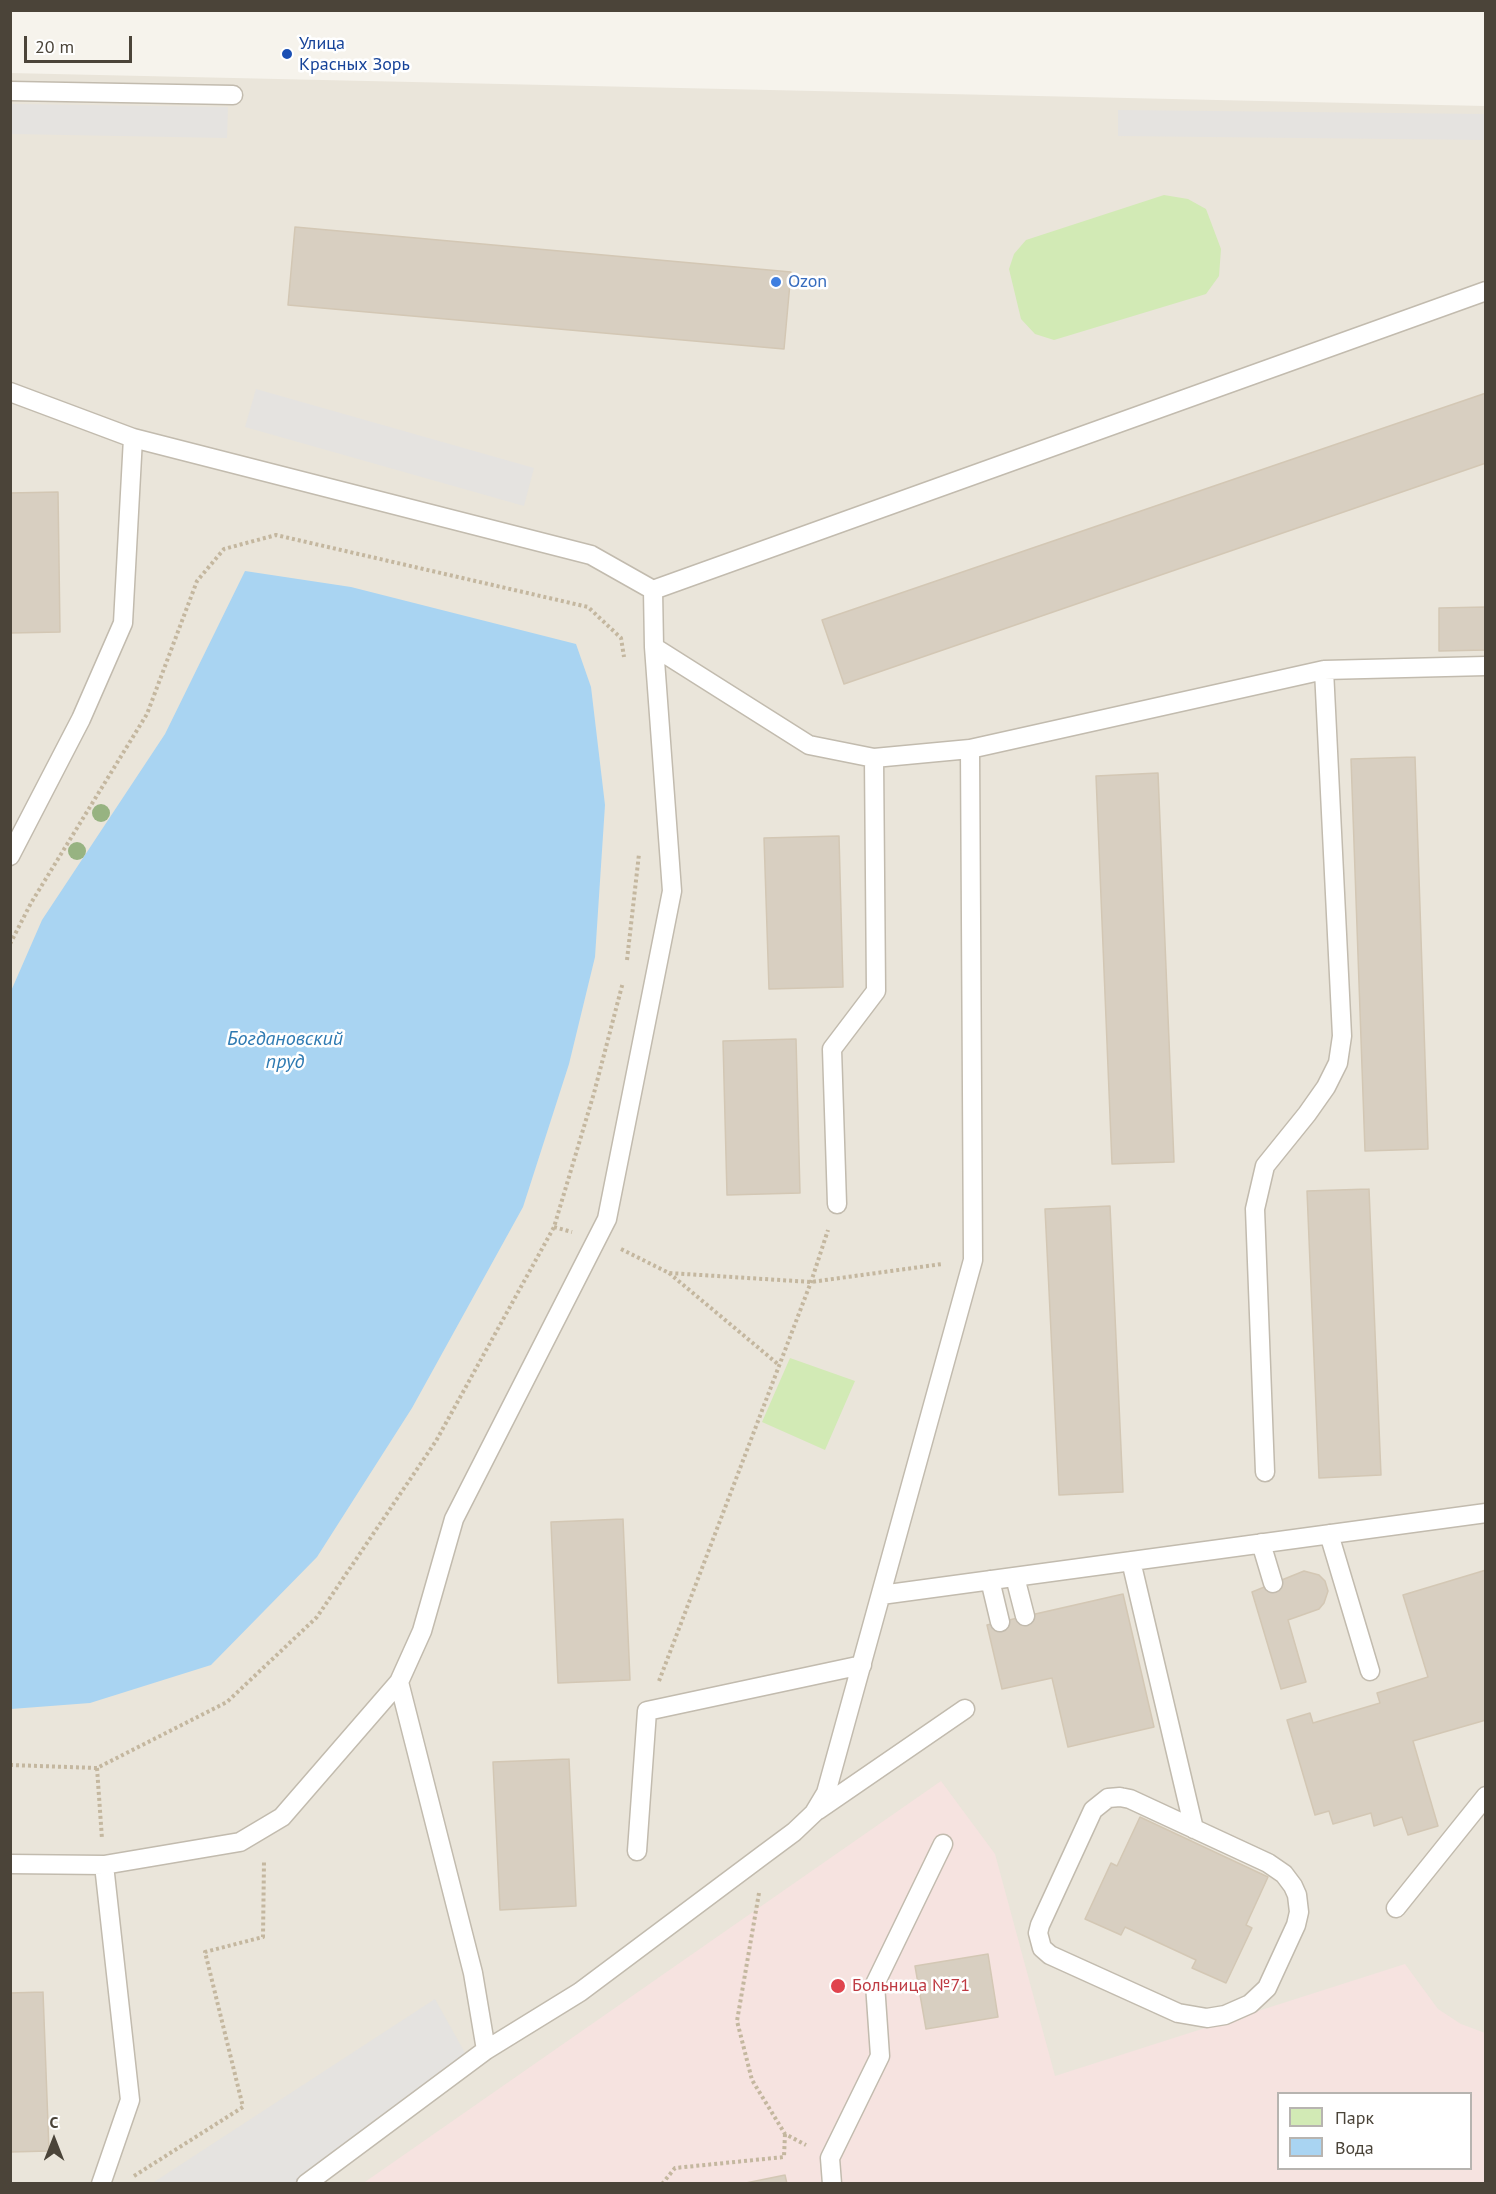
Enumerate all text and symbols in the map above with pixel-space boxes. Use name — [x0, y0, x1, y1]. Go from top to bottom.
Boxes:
scale bar — [27, 24, 135, 62]
place label: Улица Красных Зорь — [299, 33, 410, 76]
text: 20 m — [35, 35, 74, 58]
marker: Улица Красных Зорь — [280, 47, 294, 61]
place label: Ozon — [788, 271, 827, 293]
marker: Ozon — [769, 275, 783, 289]
water label: Богдановский пруд — [227, 1027, 343, 1074]
place label: Больница №71 — [852, 1975, 970, 1997]
marker: Больница №71 — [829, 1977, 847, 1995]
legend — [1277, 2092, 1472, 2170]
text: Парк — [1335, 2106, 1374, 2129]
north arrow — [24, 2110, 84, 2170]
text: С — [50, 2112, 58, 2132]
text: Вода — [1335, 2136, 1374, 2159]

